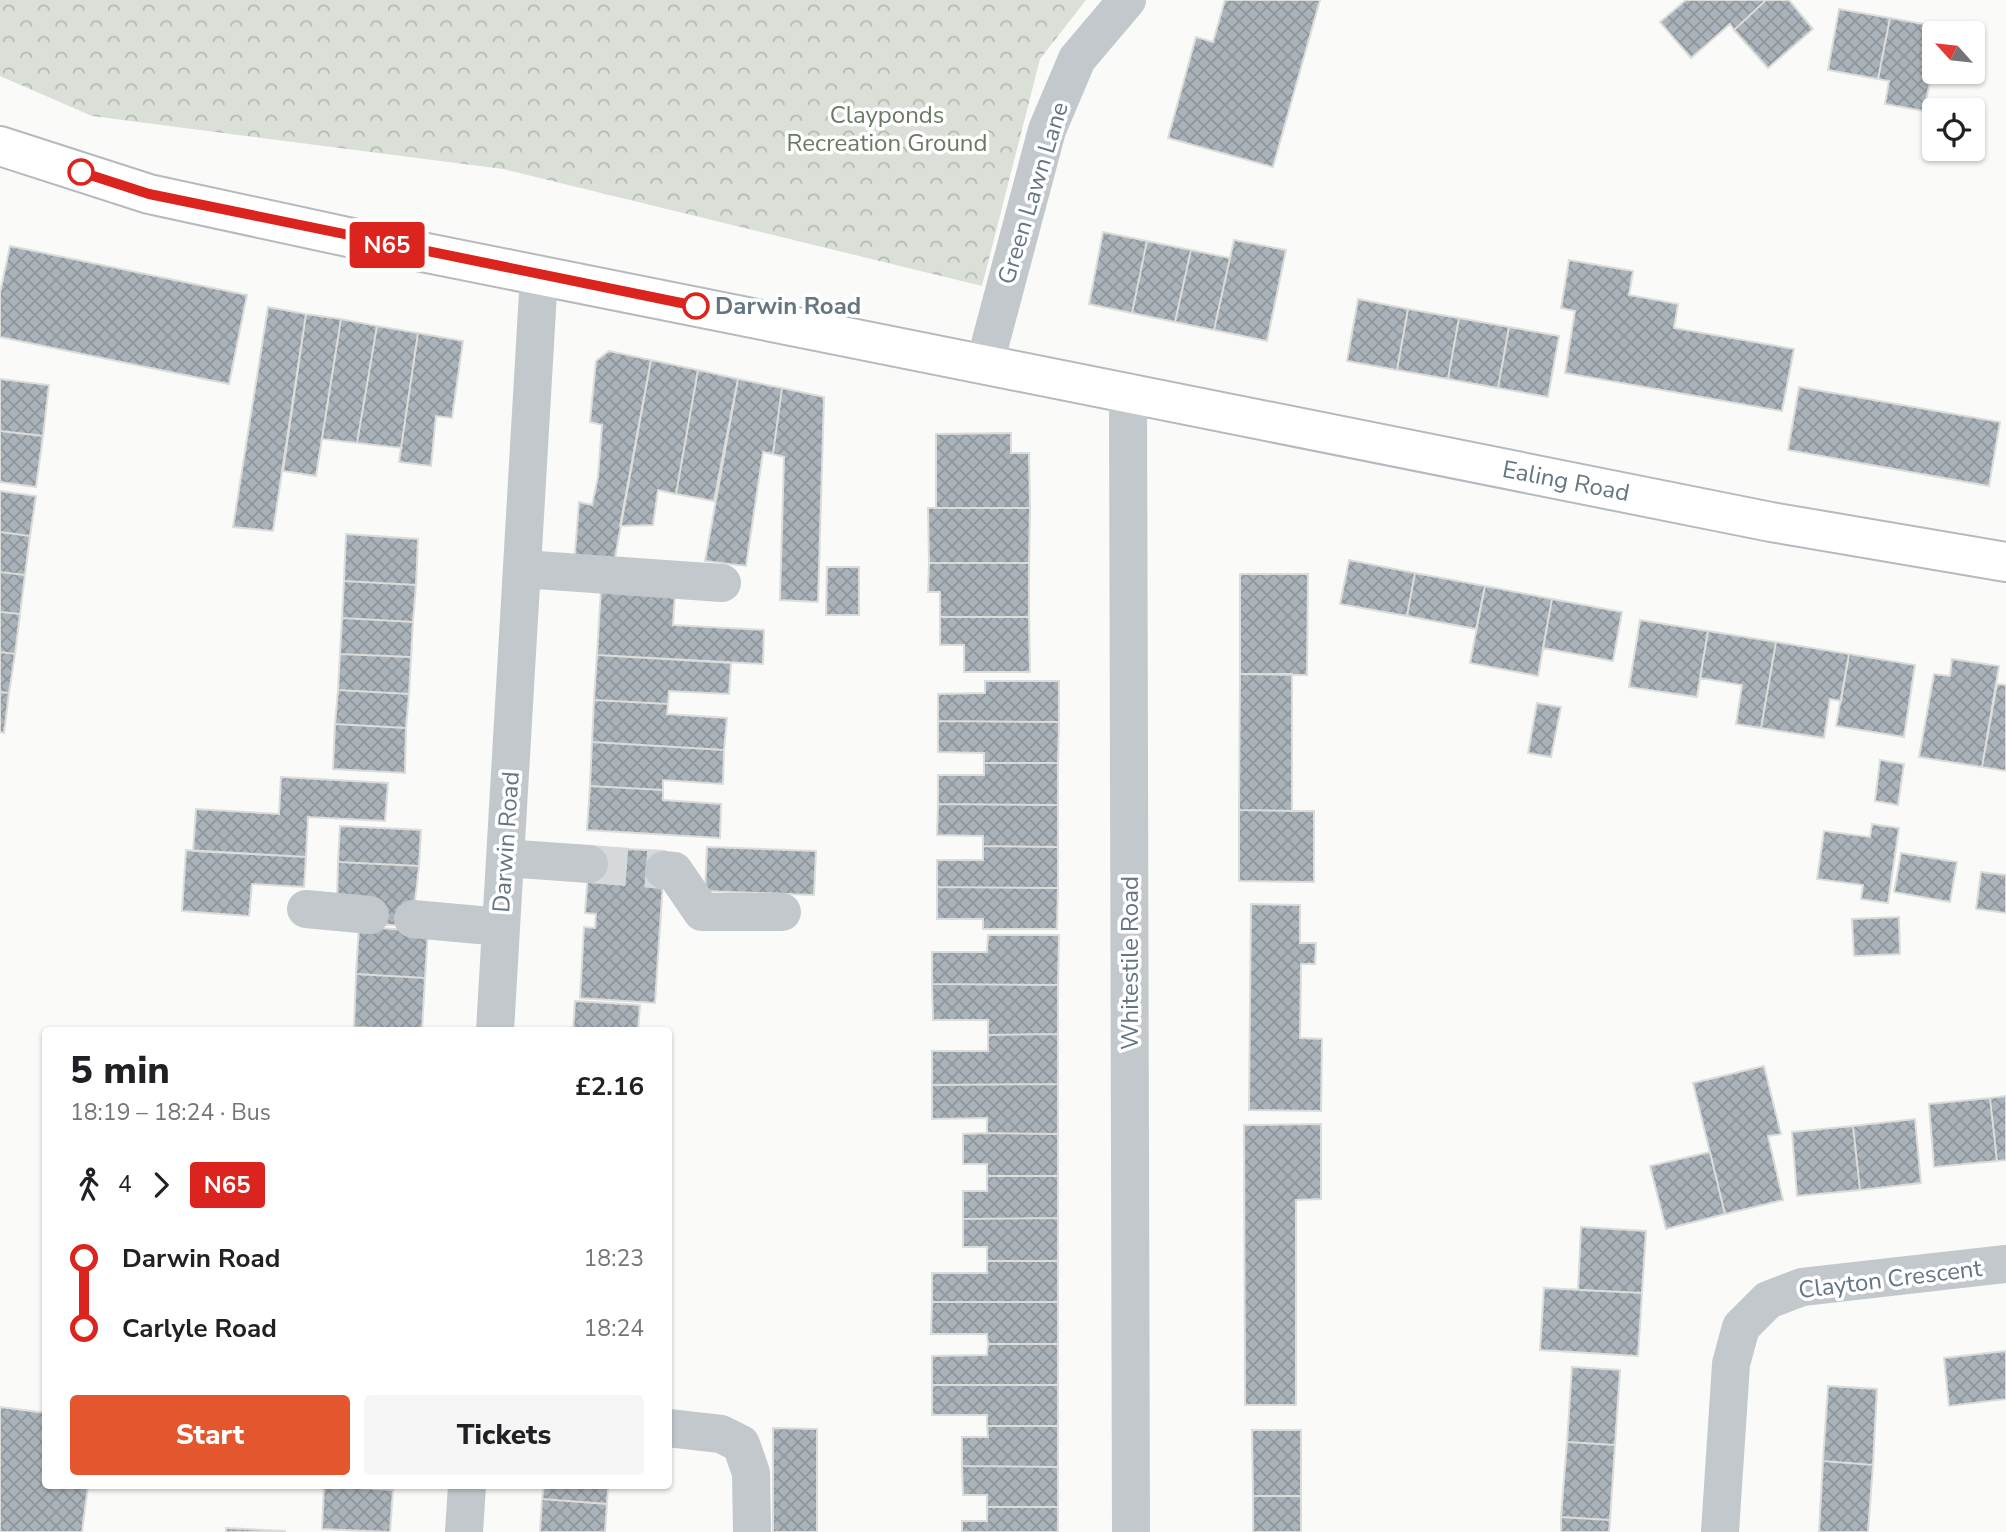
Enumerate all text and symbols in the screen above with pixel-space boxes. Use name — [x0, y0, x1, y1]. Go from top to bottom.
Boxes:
north arrow — [1922, 21, 1984, 84]
map controls — [1922, 21, 1985, 161]
street label: Green Lawn Lane — [990, 98, 1076, 288]
button: locate — [1922, 98, 1985, 161]
park label: Clayponds Recreation Ground — [787, 99, 988, 159]
unlabelled marker — [68, 159, 94, 185]
line badge: N65 — [347, 222, 427, 268]
text: N65 — [364, 229, 410, 261]
place label: Darwin Road — [715, 290, 861, 322]
marker: Darwin Road — [683, 293, 709, 319]
street label: Ealing Road — [1500, 453, 1632, 509]
street label: Darwin Road — [485, 770, 527, 914]
street label: Whitestile Road — [1114, 876, 1146, 1050]
text: 5 min — [70, 1045, 170, 1096]
text: £2.16 — [575, 1069, 644, 1104]
text: 18:19 – 18:24 · Bus — [70, 1097, 271, 1128]
icon: walk — [70, 1166, 108, 1204]
icon: forward — [142, 1166, 180, 1204]
text: 4 — [118, 1169, 132, 1200]
text: N65 — [204, 1169, 251, 1201]
text: Darwin Road — [122, 1241, 280, 1276]
text: 18:23 — [584, 1243, 644, 1274]
street label: Clayton Crescent — [1797, 1252, 1984, 1306]
text: Carlyle Road — [122, 1311, 277, 1346]
text: 18:24 — [584, 1313, 644, 1344]
button: Start — [70, 1395, 350, 1475]
button: Tickets — [364, 1395, 644, 1475]

